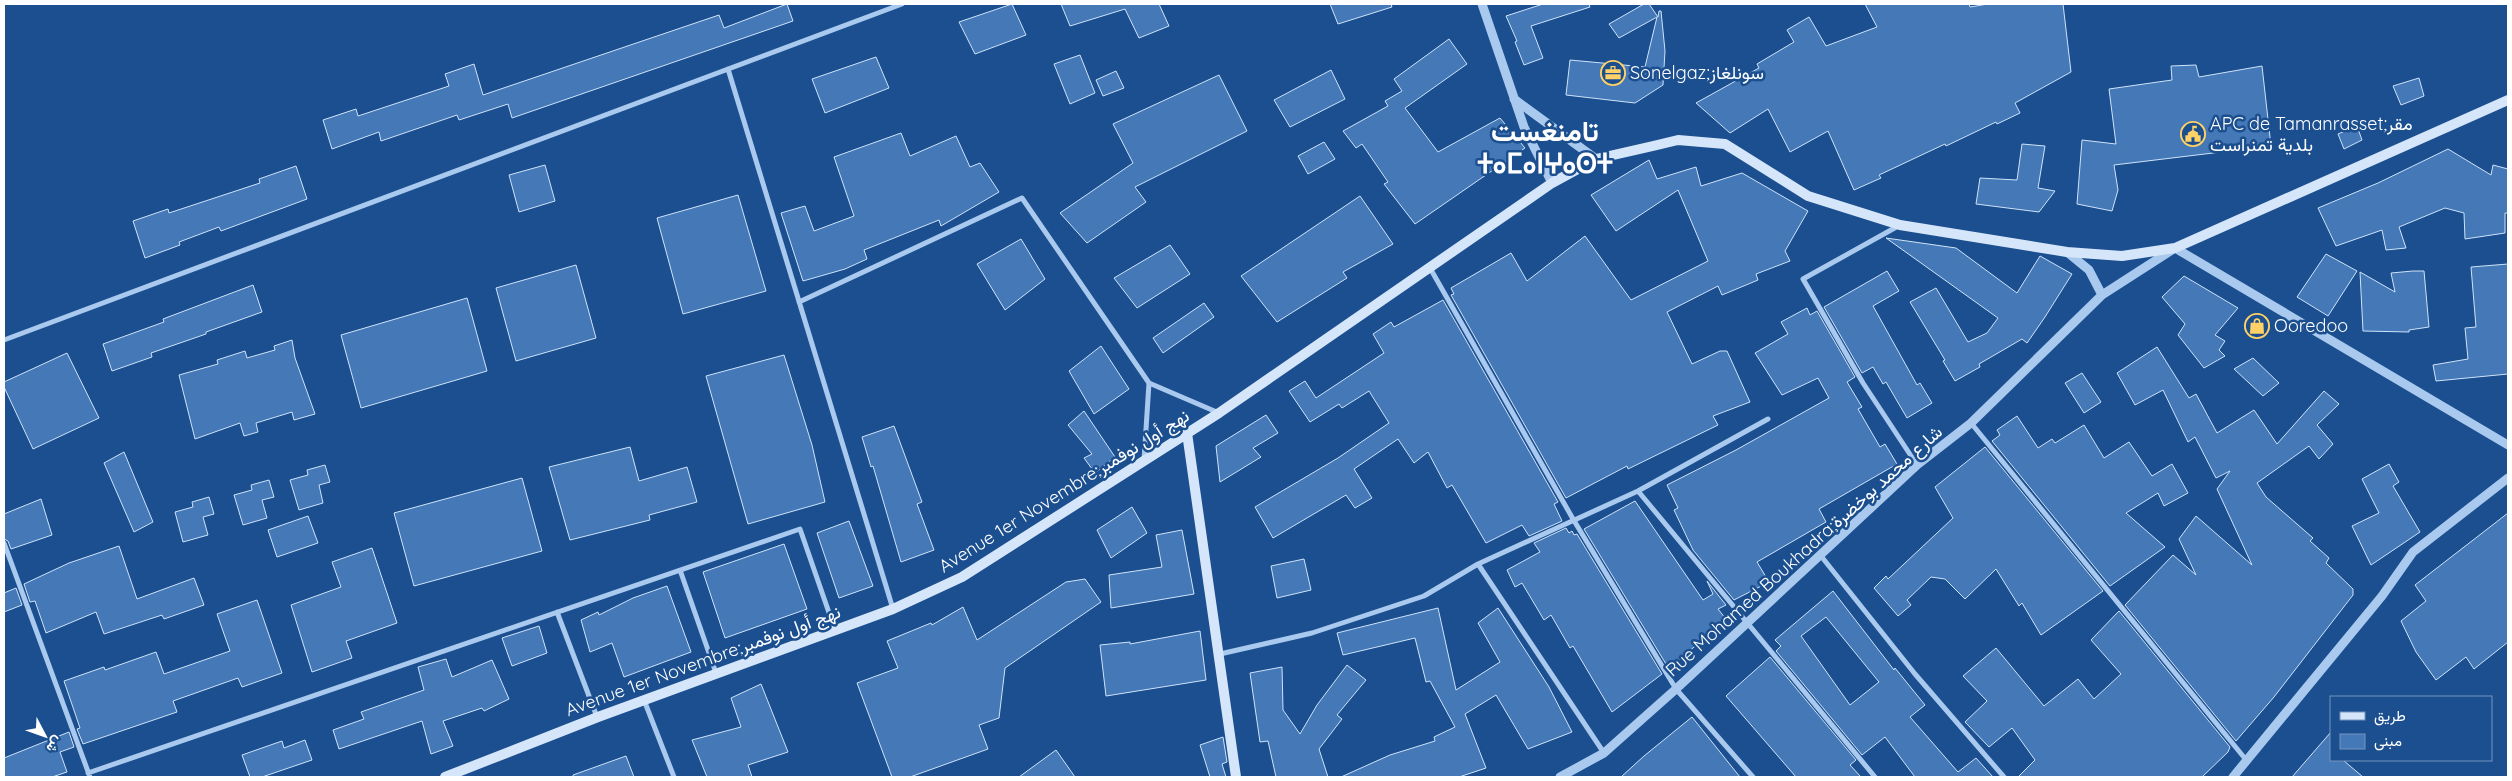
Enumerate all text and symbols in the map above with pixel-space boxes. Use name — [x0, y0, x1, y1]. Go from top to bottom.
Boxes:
office icon: Sonelgaz;سونلغاز — [1600, 60, 1626, 86]
place label: Sonelgaz;سونلغاز — [1630, 61, 1764, 84]
place label: APC de Tamanrasset;مقر بلدية تمنراست — [2210, 112, 2413, 156]
district label: تامنغست ⵜⴰⵎⴰⵏⵖⴰⵙⵜ — [1477, 113, 1613, 180]
public building icon: APC de Tamanrasset;مقر بلدية تمنراست — [2180, 121, 2206, 147]
shop icon: Ooredoo — [2244, 313, 2270, 339]
place label: Ooredoo — [2274, 314, 2348, 337]
street label: Avenue 1er Novembre;نهج أول نوفمبر — [934, 404, 1194, 578]
street label: Rue Mohamed Boukhadra;شارع محمد بوخضرة — [1660, 420, 1948, 682]
street label: Avenue 1er Novembre;نهج أول نوفمبر — [562, 600, 844, 722]
legend — [2330, 696, 2492, 761]
text: طريق — [2374, 706, 2406, 726]
north arrow — [20, 711, 70, 761]
text: مبنى — [2374, 731, 2402, 751]
text: ش — [42, 732, 67, 757]

